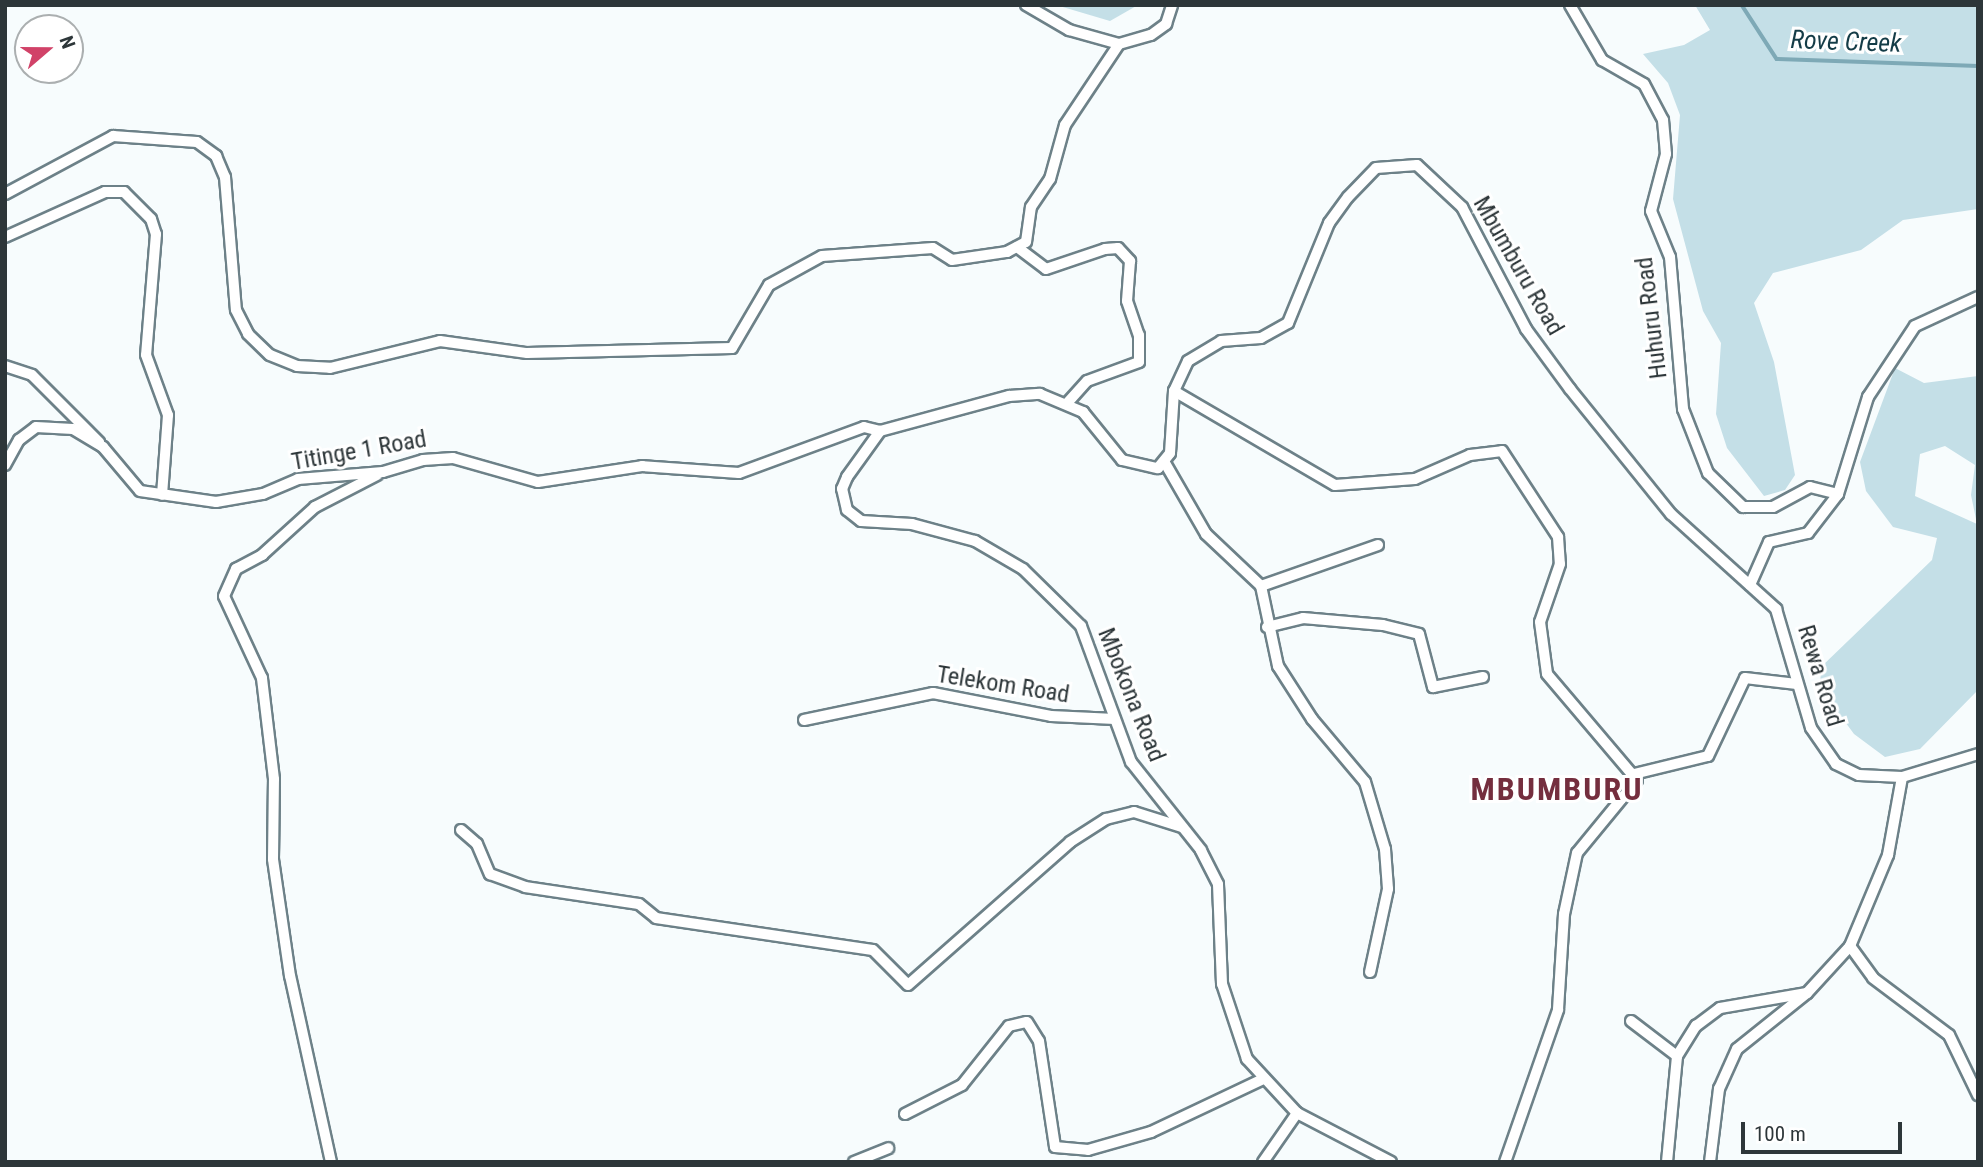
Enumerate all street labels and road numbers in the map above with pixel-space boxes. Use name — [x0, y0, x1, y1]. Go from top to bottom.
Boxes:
street label: Mbumburu Road — [1467, 191, 1569, 341]
street label: Huhuru Road — [1630, 256, 1674, 380]
street label: Titinge 1 Road — [289, 425, 429, 477]
street label: Rewa Road — [1791, 622, 1849, 730]
street label: Mbokona Road — [1091, 624, 1171, 766]
street label: Telekom Road — [935, 660, 1071, 710]

